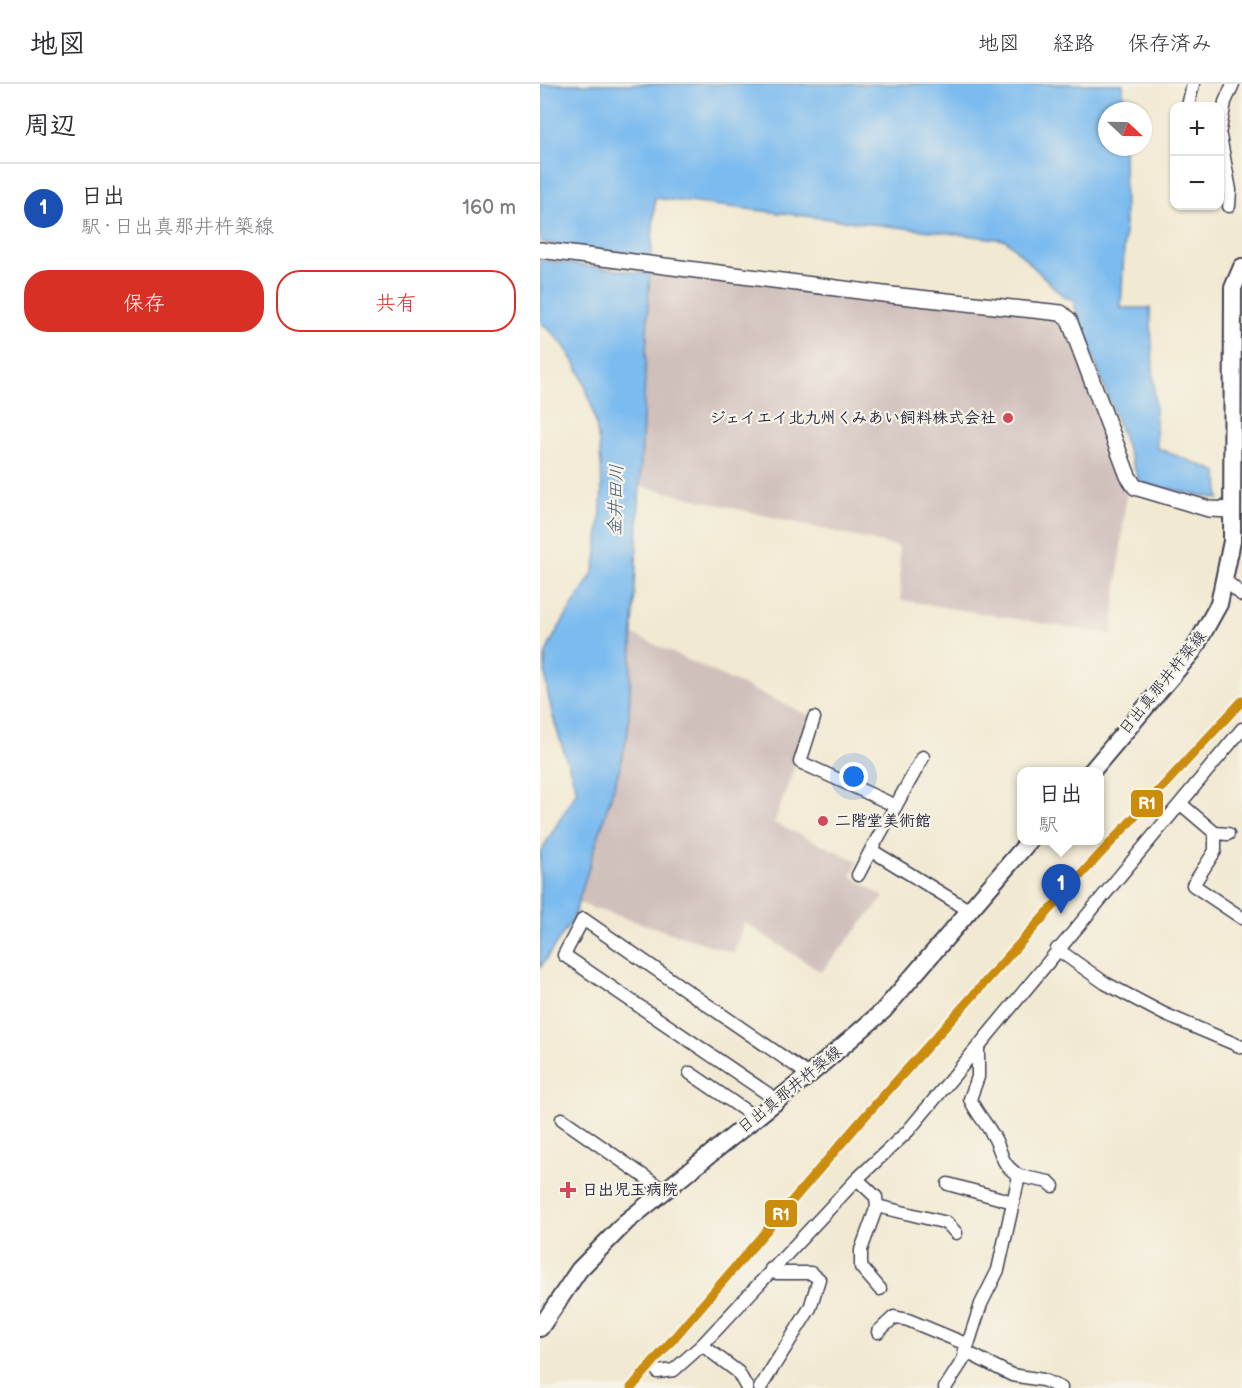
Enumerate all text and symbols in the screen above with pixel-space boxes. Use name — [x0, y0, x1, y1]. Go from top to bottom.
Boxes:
text: 地図 — [30, 28, 86, 61]
text: 地図 — [978, 31, 1020, 56]
text: 経路 — [1053, 31, 1095, 56]
text: 保存済み — [1128, 31, 1212, 56]
north arrow — [1098, 102, 1152, 156]
map controls — [1170, 102, 1224, 210]
button: + — [1170, 102, 1224, 156]
text: 周辺 — [24, 111, 76, 142]
button: − — [1170, 156, 1224, 210]
text: 日出 — [81, 183, 125, 210]
text: 1 — [39, 196, 48, 220]
text: 160 m — [462, 196, 516, 220]
text: 駅 · 日出真那井杵築線 — [81, 215, 274, 239]
button: 保存 — [24, 270, 264, 332]
button: 共有 — [276, 270, 516, 332]
place label: ジェイエイ北九州くみあい飼料株式会社 — [710, 409, 996, 428]
marker: ジェイエイ北九州くみあい飼料株式会社 — [1001, 411, 1015, 425]
water label: 金井田川 — [604, 464, 628, 536]
street label: 日出真那井杵築線 — [1115, 627, 1211, 739]
your location — [839, 762, 868, 791]
popup — [1017, 767, 1104, 845]
text: 日出 — [1038, 781, 1083, 808]
line badge: R1 — [1130, 789, 1164, 818]
text: R1 — [1138, 795, 1156, 814]
place label: 二階堂美術館 — [835, 812, 931, 831]
text: 駅 — [1038, 813, 1058, 837]
marker: 二階堂美術館 — [816, 814, 830, 828]
pin: 1 — [1042, 864, 1080, 914]
street label: 日出真那井杵築線 — [734, 1042, 846, 1138]
marker: 日出児玉病院 — [559, 1181, 577, 1199]
place label: 日出児玉病院 — [582, 1181, 678, 1200]
line badge: R1 — [764, 1199, 798, 1228]
text: R1 — [772, 1206, 790, 1225]

